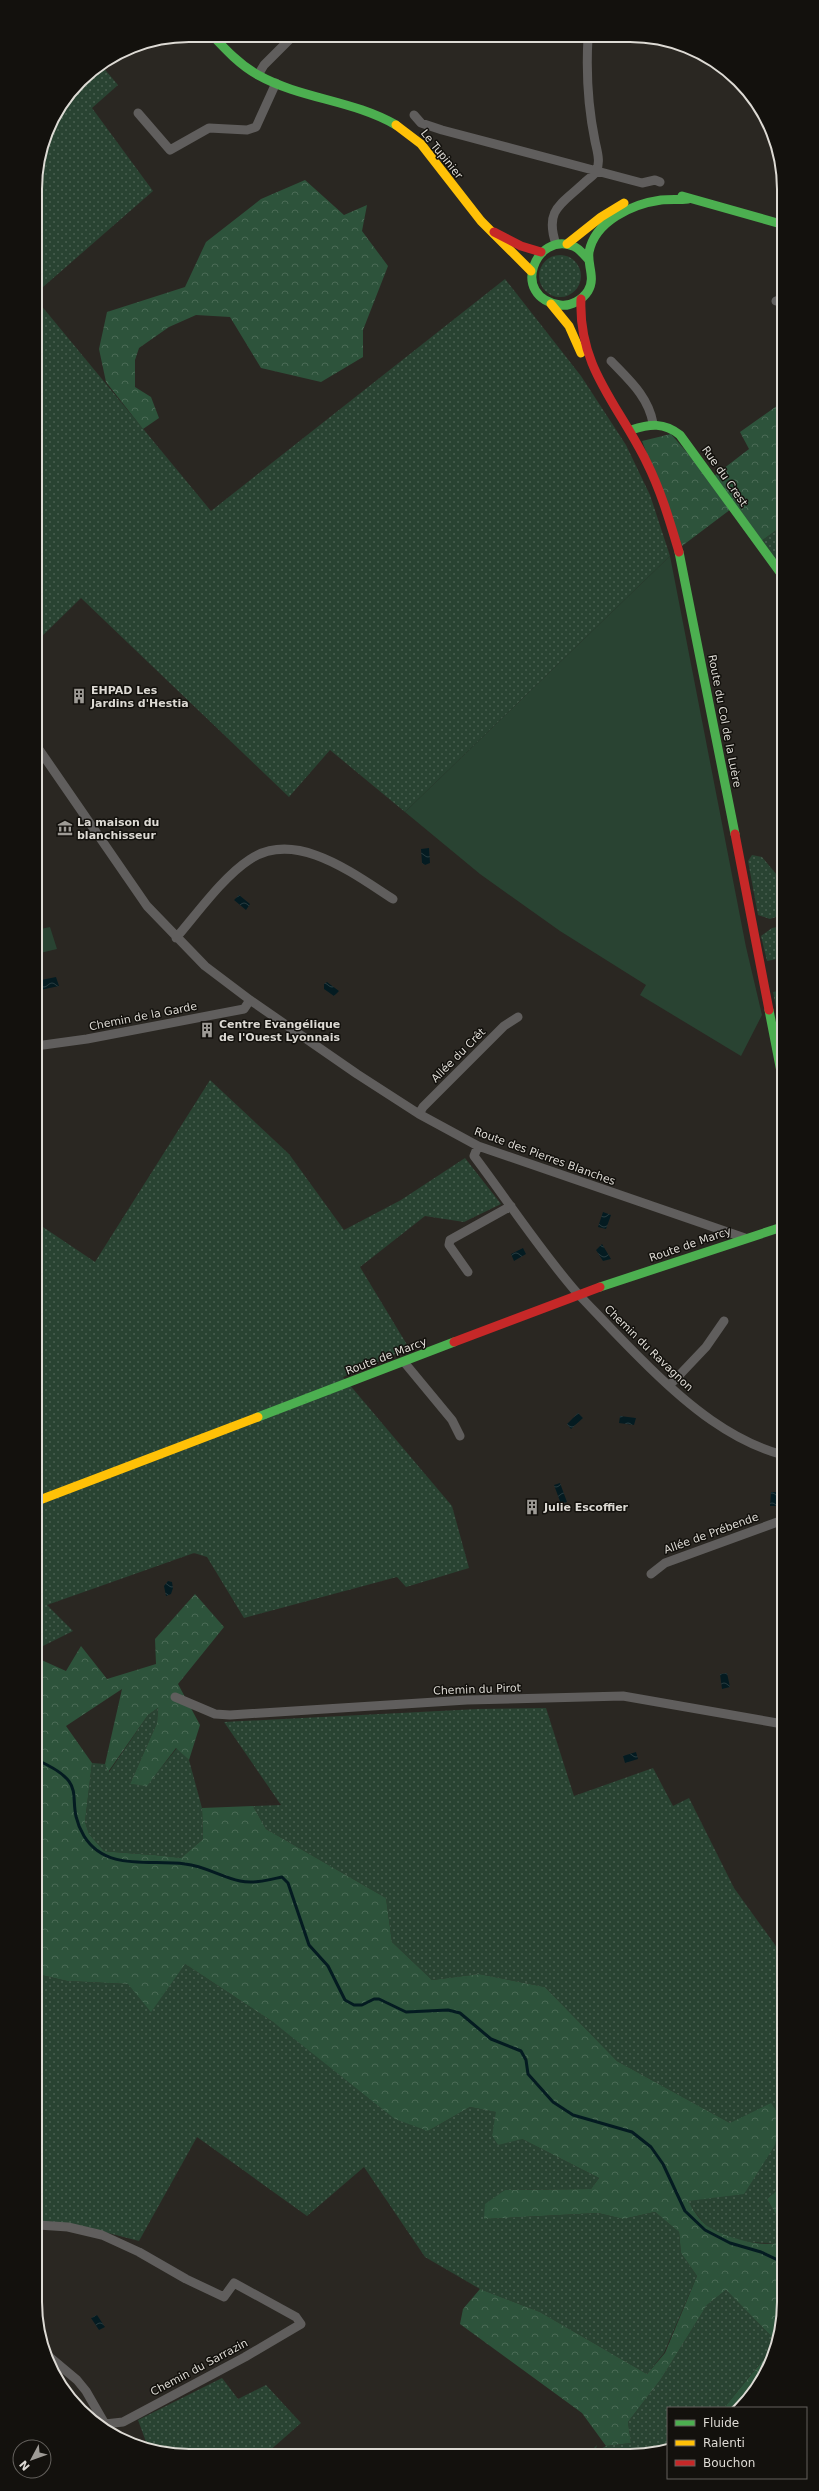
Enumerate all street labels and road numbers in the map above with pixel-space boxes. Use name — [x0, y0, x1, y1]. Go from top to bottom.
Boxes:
street label: Le Tupinier — [418, 127, 466, 182]
street label: Rue du Crest — [699, 444, 751, 509]
street label: Route du Col de la Luère — [705, 654, 744, 789]
street label: Chemin de la Garde — [88, 1000, 198, 1033]
street label: Allée du Crêt — [429, 1025, 489, 1085]
street label: Route des Pierres Blanches — [473, 1125, 617, 1188]
street label: Route de Marcy — [648, 1224, 733, 1265]
street label: Chemin du Ravagnon — [602, 1303, 696, 1394]
street label: Route de Marcy — [344, 1335, 429, 1378]
street label: Allée de Prébende — [662, 1510, 761, 1557]
street label: Chemin du Pirot — [433, 1681, 522, 1698]
street label: Chemin du Sarrazin — [148, 2336, 250, 2399]

